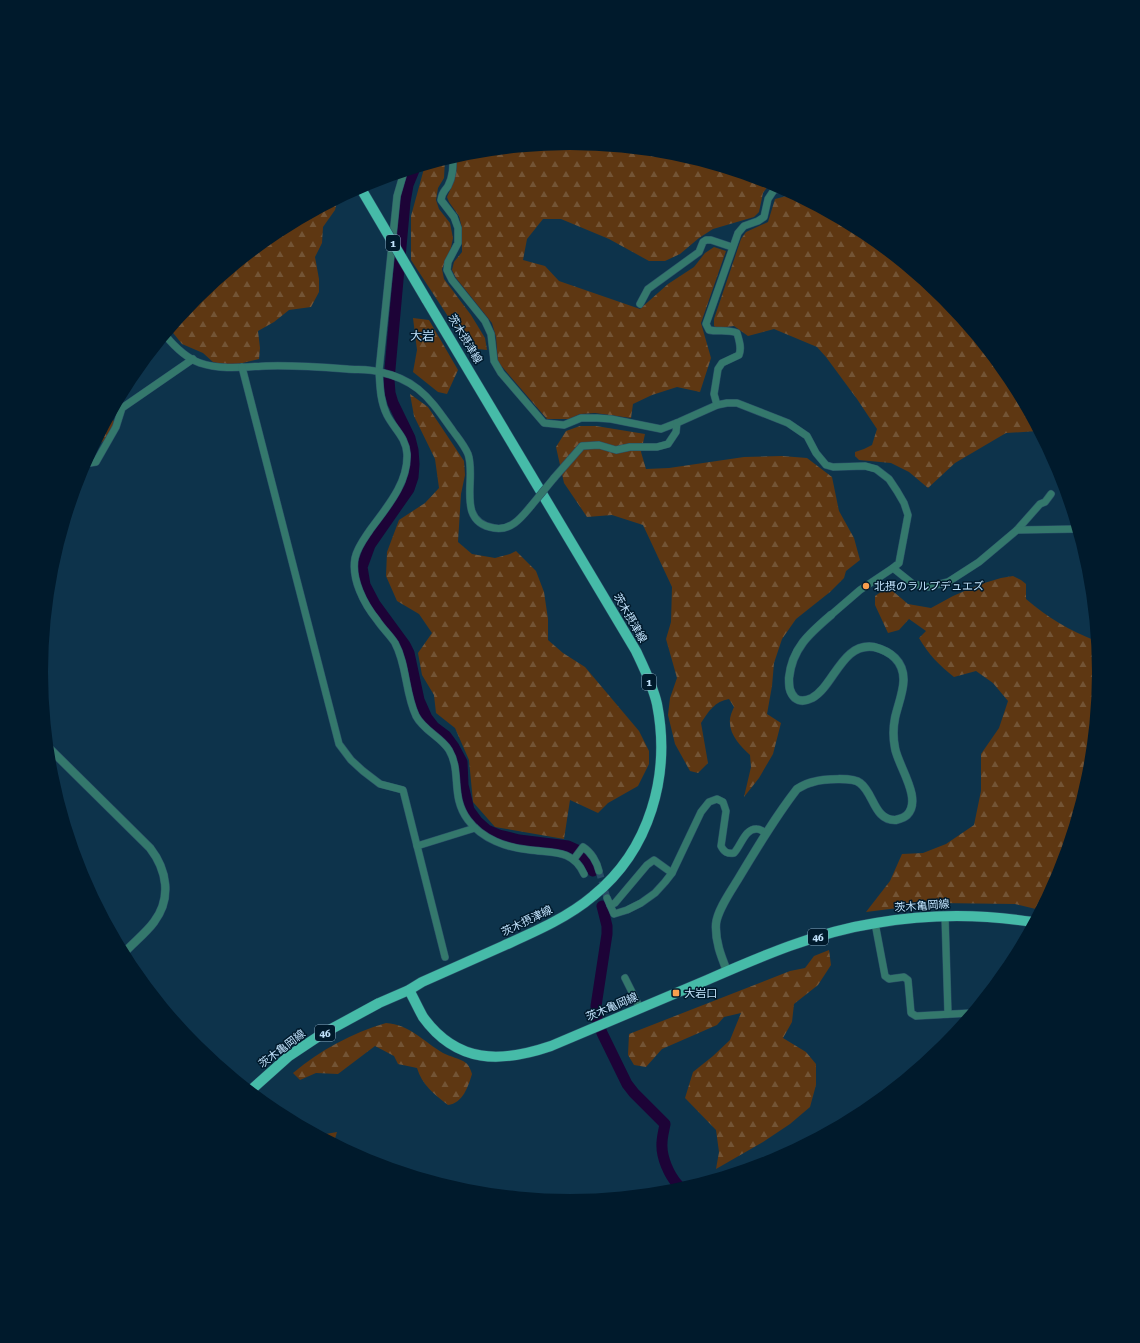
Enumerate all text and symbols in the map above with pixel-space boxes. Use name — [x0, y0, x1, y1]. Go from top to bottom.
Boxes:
road number: 1 — [386, 235, 400, 251]
street label: 茨木摂津線 — [445, 312, 485, 366]
district label: 大岩 — [410, 329, 434, 343]
place label: 北摂のラルプデュエズ — [874, 580, 984, 593]
marker: 北摂のラルプデュエズ — [861, 581, 871, 591]
street label: 茨木摂津線 — [611, 591, 649, 645]
road number: 1 — [642, 674, 656, 690]
street label: 茨木亀岡線 — [894, 898, 950, 914]
street label: 茨木摂津線 — [499, 903, 555, 939]
road number: 46 — [808, 929, 828, 945]
place label: 大岩口 — [684, 987, 717, 1000]
marker: 大岩口 — [671, 988, 681, 998]
street label: 茨木亀岡線 — [584, 990, 640, 1024]
road number: 46 — [315, 1025, 335, 1041]
street label: 茨木亀岡線 — [256, 1027, 308, 1071]

